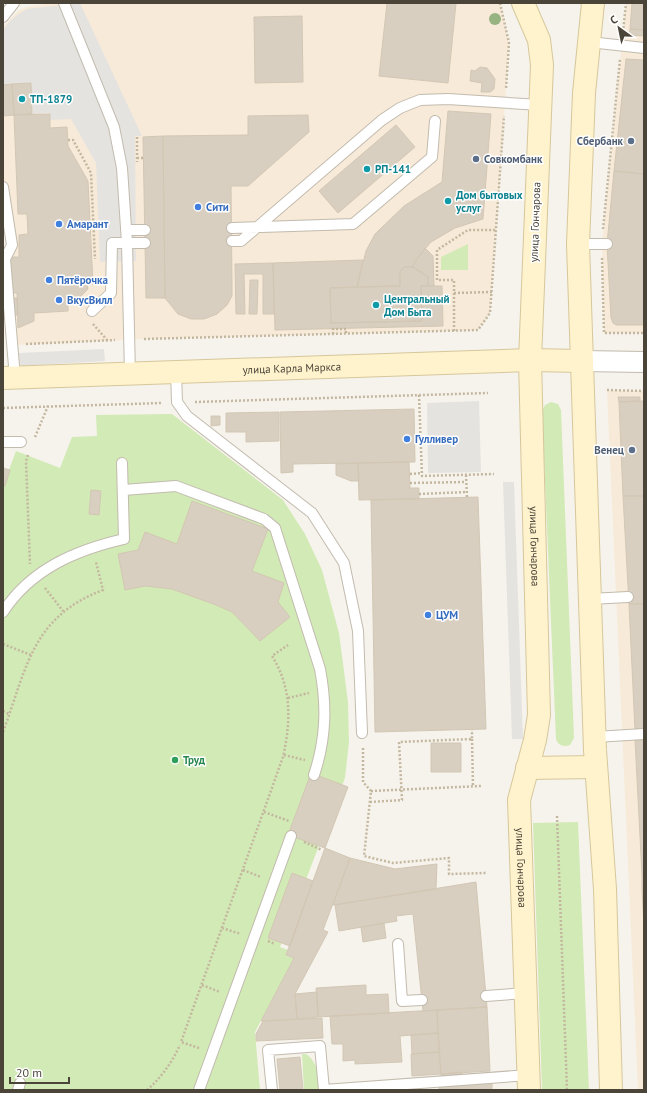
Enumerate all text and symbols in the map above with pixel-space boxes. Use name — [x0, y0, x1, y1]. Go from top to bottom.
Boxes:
north arrow — [599, 8, 639, 48]
text: С — [607, 12, 620, 27]
place label: ТП-1879 — [30, 92, 72, 106]
marker: ТП-1879 — [17, 94, 27, 104]
place label: Сбербанк — [577, 134, 624, 148]
marker: Сбербанк — [626, 136, 636, 146]
place label: Совкомбанк — [484, 152, 543, 166]
marker: Совкомбанк — [471, 154, 481, 164]
place label: РП-141 — [375, 162, 411, 176]
marker: РП-141 — [362, 164, 372, 174]
street label: улица Гончарова — [527, 182, 543, 262]
place label: Дом бытовых услуг — [455, 188, 523, 215]
marker: Дом бытовых услуг — [443, 196, 453, 206]
place label: Сити — [206, 200, 229, 214]
marker: Сити — [193, 202, 203, 212]
place label: Амарант — [67, 217, 109, 231]
marker: Амарант — [54, 219, 64, 229]
place label: Пятёрочка — [57, 273, 108, 287]
marker: Пятёрочка — [44, 275, 54, 285]
place label: Центральный Дом Быта — [384, 292, 450, 319]
place label: ВкусВилл — [67, 293, 113, 307]
marker: ВкусВилл — [54, 295, 64, 305]
marker: Центральный Дом Быта — [371, 300, 381, 310]
street label: улица Карла Маркса — [242, 359, 341, 377]
place label: Гулливер — [415, 432, 458, 446]
marker: Гулливер — [402, 434, 412, 444]
place label: Венец — [594, 443, 624, 457]
marker: Венец — [627, 445, 637, 455]
street label: улица Гончарова — [527, 506, 543, 586]
place label: ЦУМ — [436, 608, 458, 622]
marker: ЦУМ — [423, 610, 433, 620]
place label: Труд — [183, 753, 206, 767]
marker: Труд — [170, 755, 180, 765]
street label: улица Гончарова — [513, 827, 530, 908]
scale bar — [10, 1059, 69, 1085]
text: 20 m — [16, 1065, 42, 1080]

